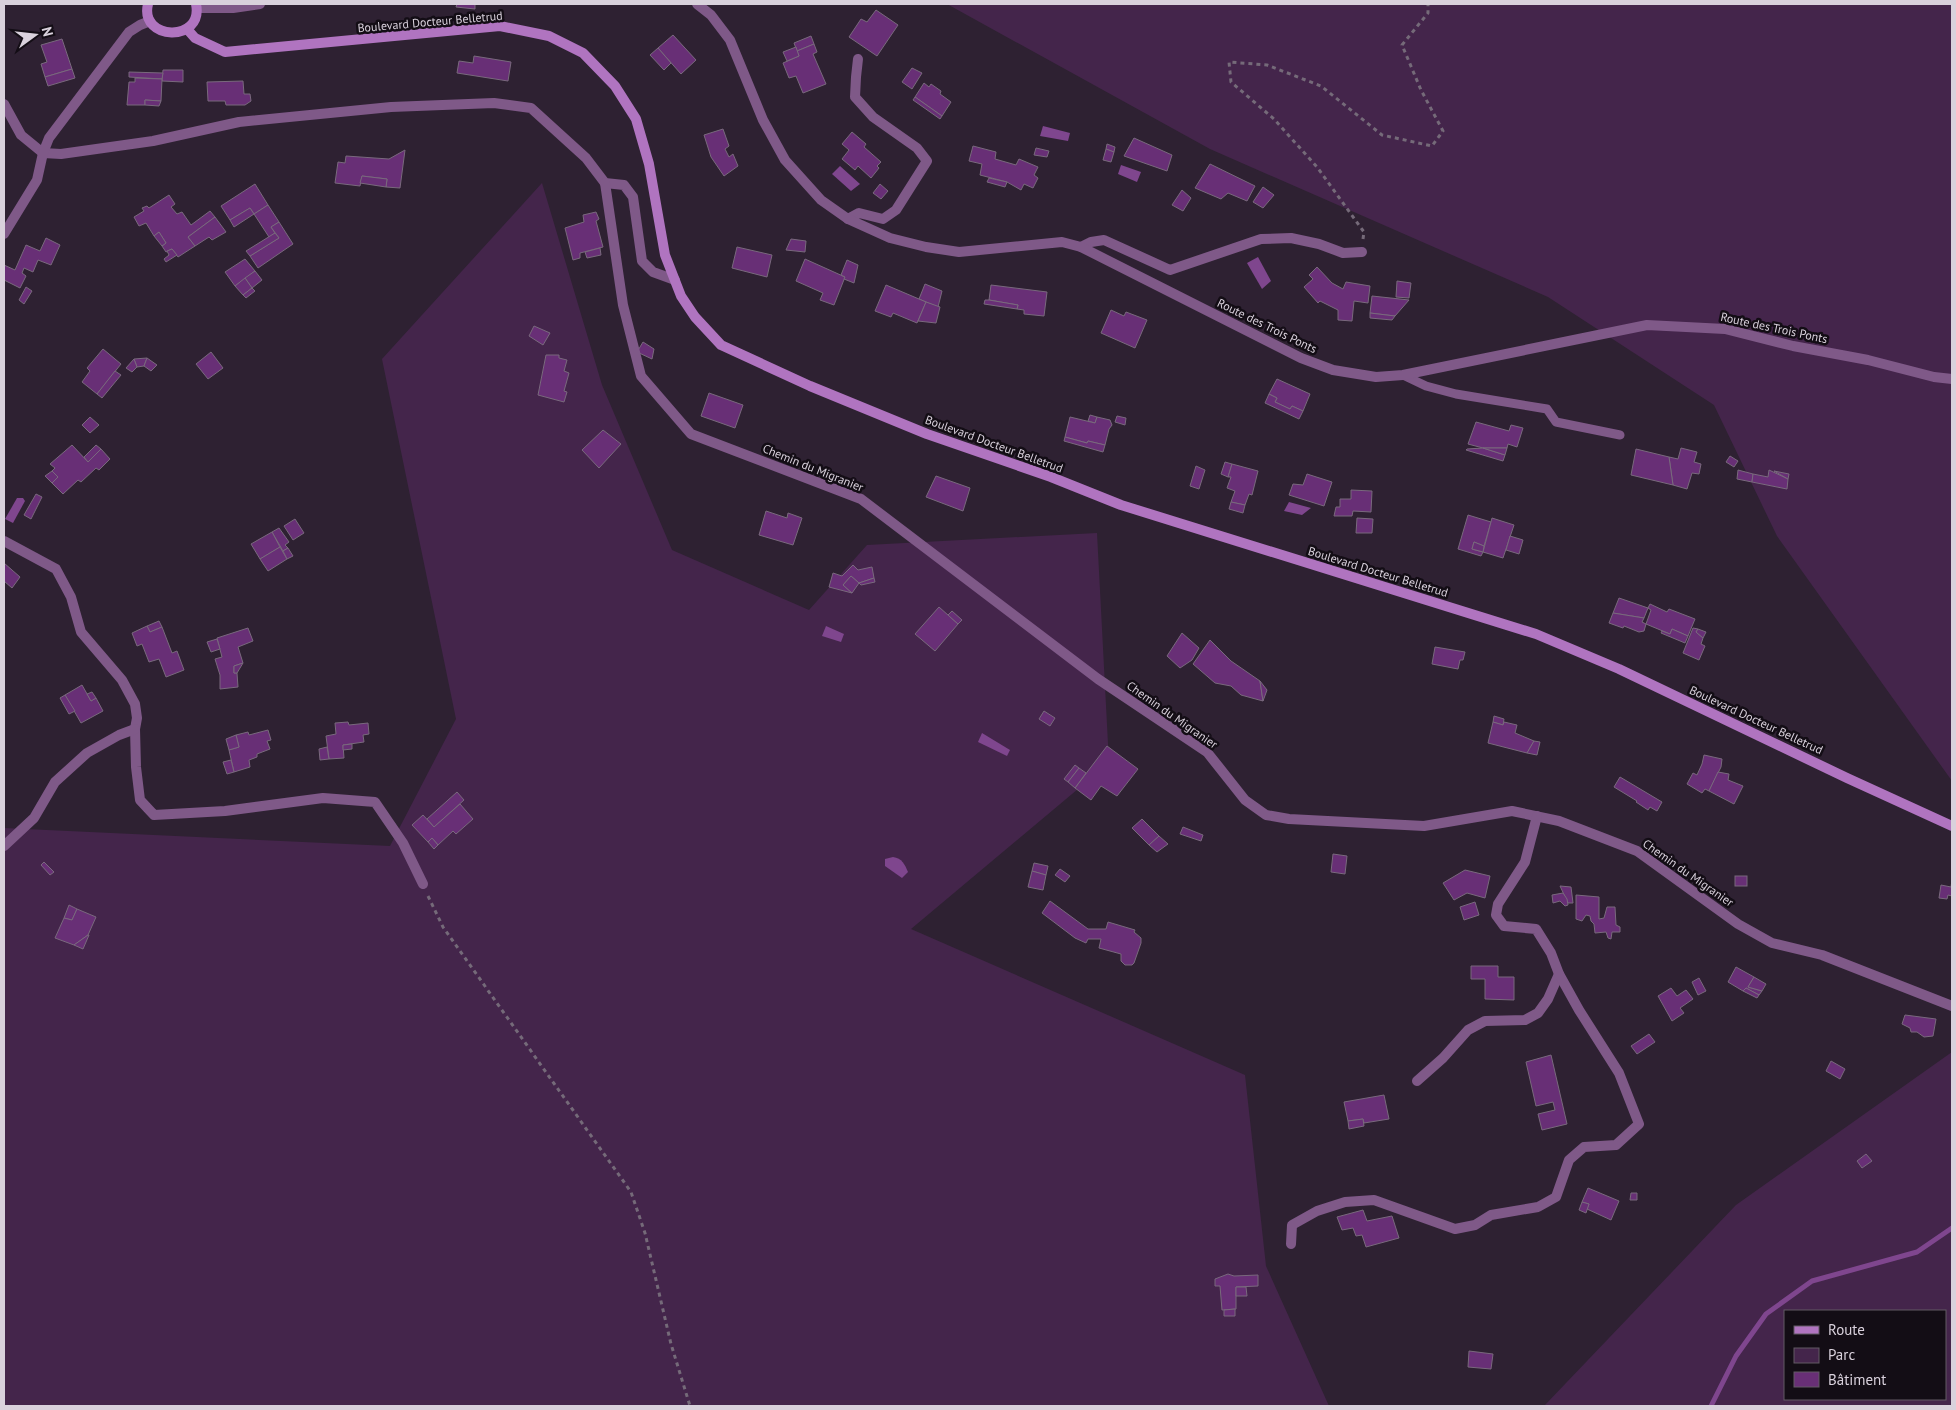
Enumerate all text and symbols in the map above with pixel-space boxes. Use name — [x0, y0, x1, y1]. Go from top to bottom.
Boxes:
street label: Boulevard Docteur Belletrud — [357, 8, 503, 35]
north arrow — [10, 10, 60, 60]
text: N — [38, 25, 57, 38]
street label: Route des Trois Ponts — [1215, 295, 1319, 356]
street label: Route des Trois Ponts — [1719, 309, 1829, 346]
street label: Boulevard Docteur Belletrud — [923, 412, 1065, 475]
street label: Chemin du Migranier — [761, 440, 866, 495]
street label: Boulevard Docteur Belletrud — [1306, 543, 1450, 600]
street label: Chemin du Migranier — [1124, 678, 1221, 752]
street label: Boulevard Docteur Belletrud — [1687, 682, 1825, 757]
street label: Chemin du Migranier — [1640, 836, 1737, 910]
legend — [1784, 1310, 1946, 1400]
text: Route — [1828, 1320, 1865, 1339]
text: Parc — [1828, 1345, 1855, 1364]
text: Bâtiment — [1828, 1370, 1886, 1389]

